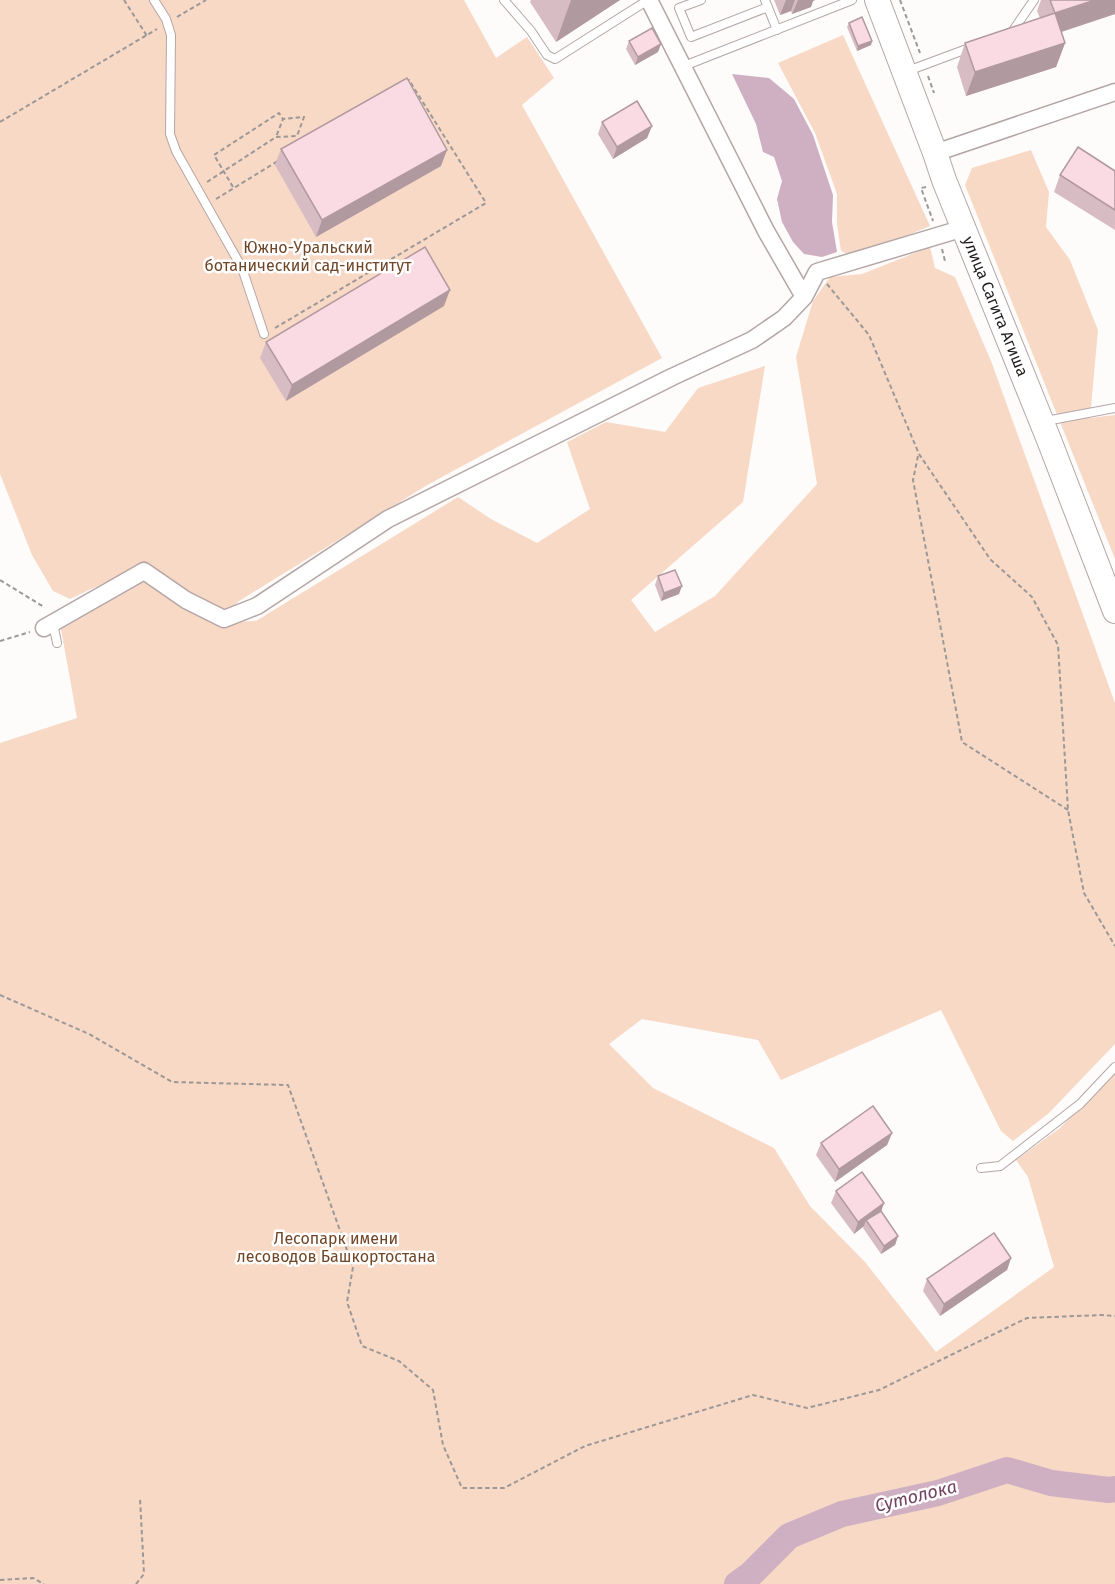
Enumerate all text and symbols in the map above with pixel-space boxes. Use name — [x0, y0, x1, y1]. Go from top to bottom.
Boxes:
street label: улица Сагита Агиша — [959, 233, 1032, 379]
park label: Южно-Уральский ботанический сад-институт — [205, 238, 412, 275]
park label: Лесопарк имени лесоводов Башкортостана — [237, 1229, 435, 1266]
water label: Сутолока — [873, 1475, 959, 1517]

